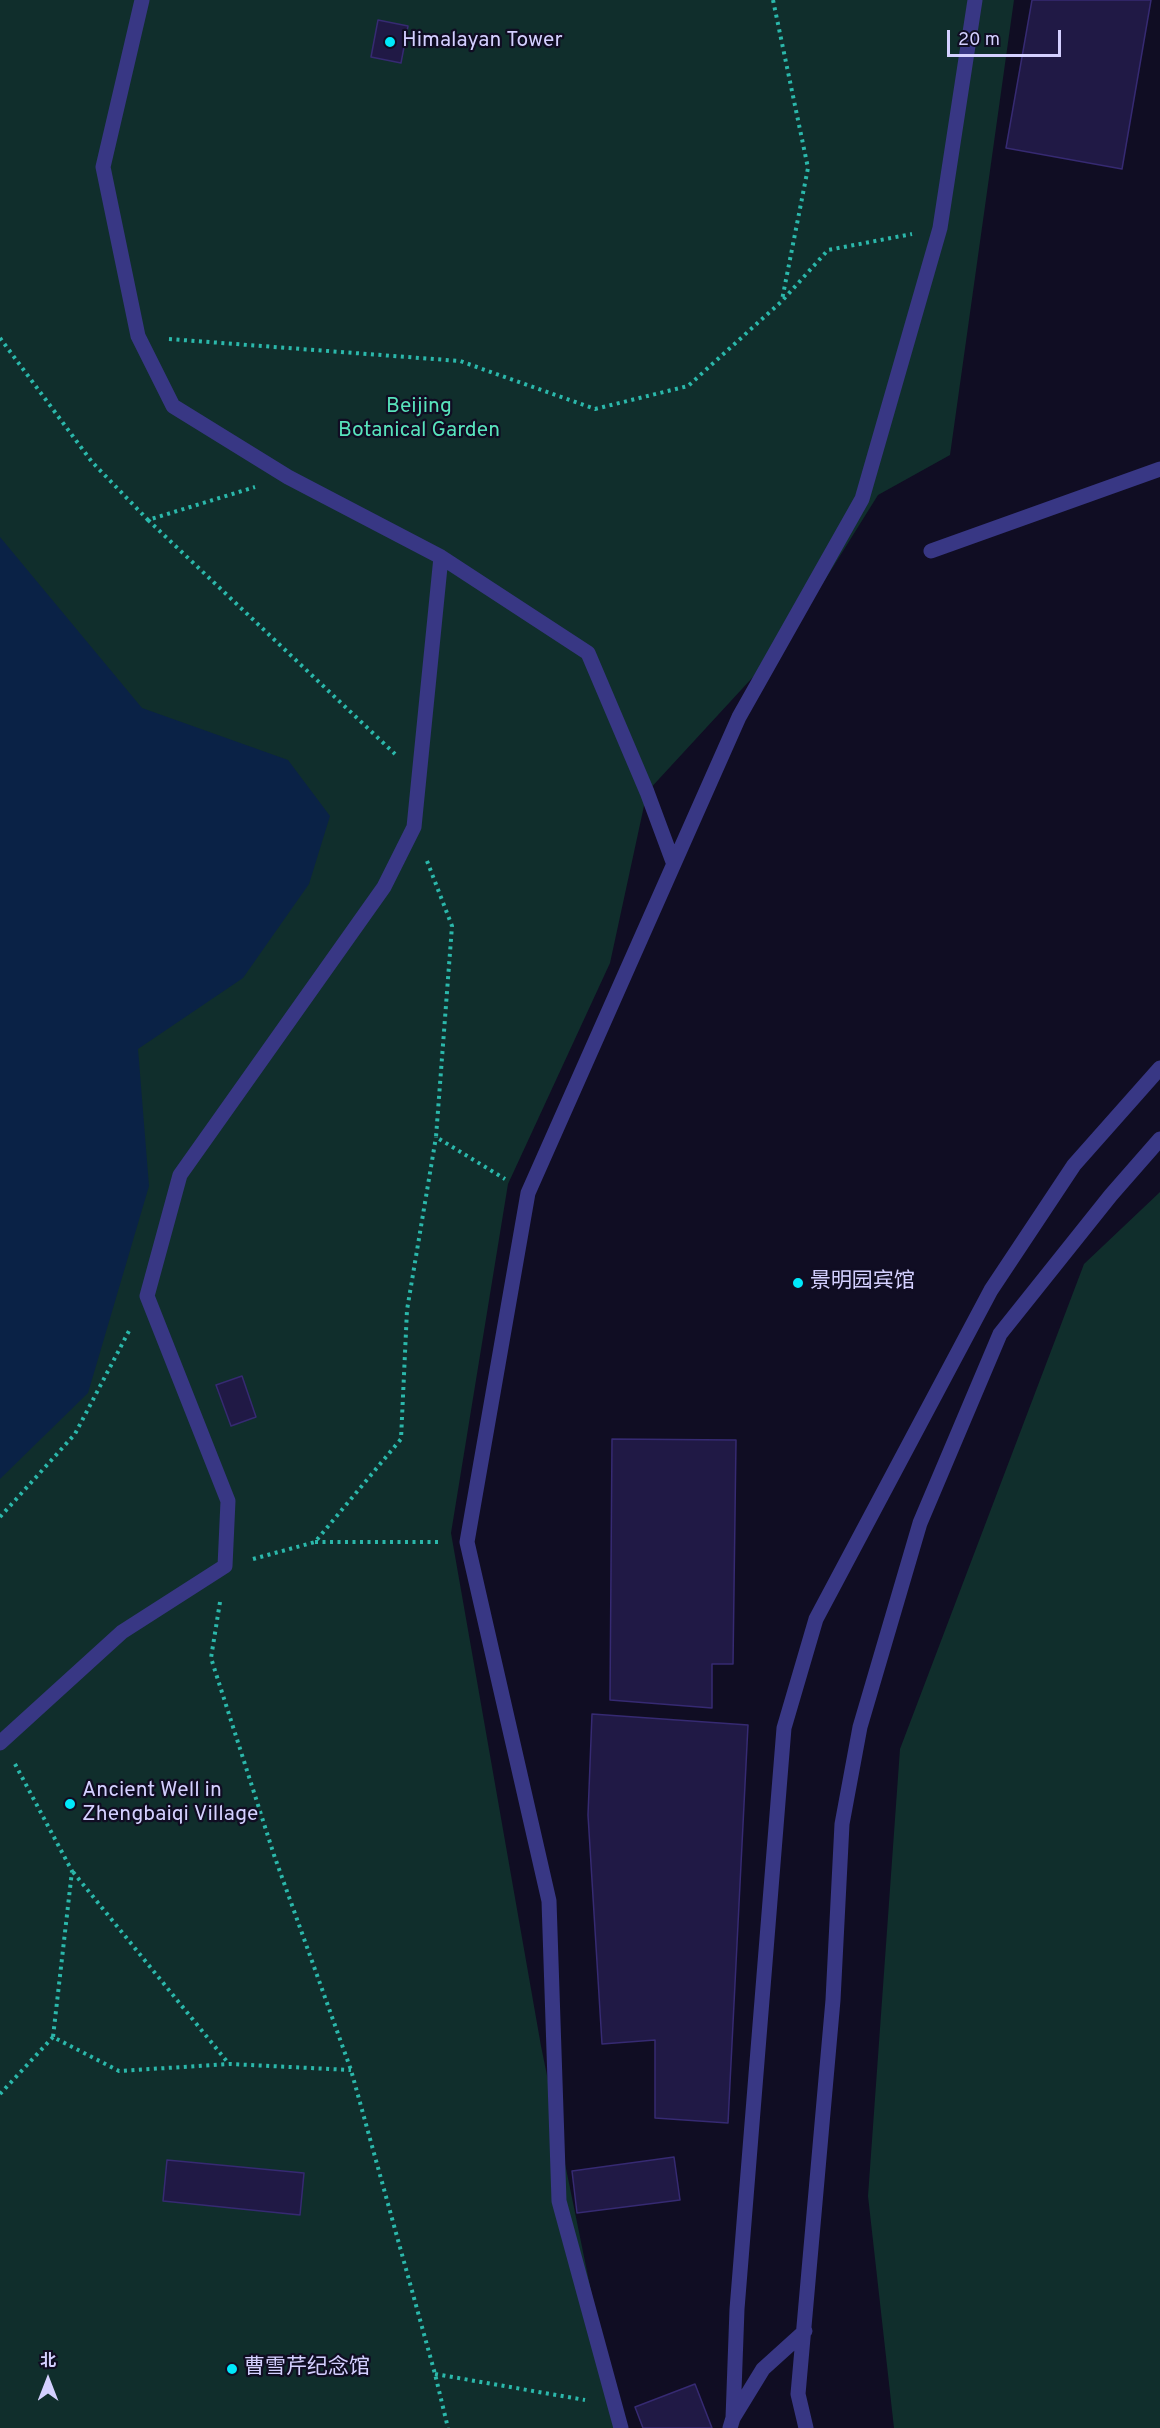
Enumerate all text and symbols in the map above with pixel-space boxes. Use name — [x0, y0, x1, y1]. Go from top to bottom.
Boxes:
scale bar — [950, 18, 1064, 56]
place label: Himalayan Tower — [402, 29, 563, 55]
text: 20 m — [958, 29, 1000, 52]
marker: Himalayan Tower — [383, 35, 397, 49]
park label: Beijing Botanical Garden — [338, 395, 500, 445]
place label: 景明园宾馆 — [810, 1270, 915, 1296]
marker: 景明园宾馆 — [791, 1276, 805, 1290]
place label: Ancient Well in Zhengbaiqi Village — [82, 1779, 258, 1829]
marker: Ancient Well in Zhengbaiqi Village — [63, 1797, 77, 1811]
north arrow — [18, 2350, 78, 2410]
text: 北 — [40, 2352, 56, 2372]
place label: 曹雪芹纪念馆 — [244, 2356, 370, 2382]
marker: 曹雪芹纪念馆 — [225, 2362, 239, 2376]

